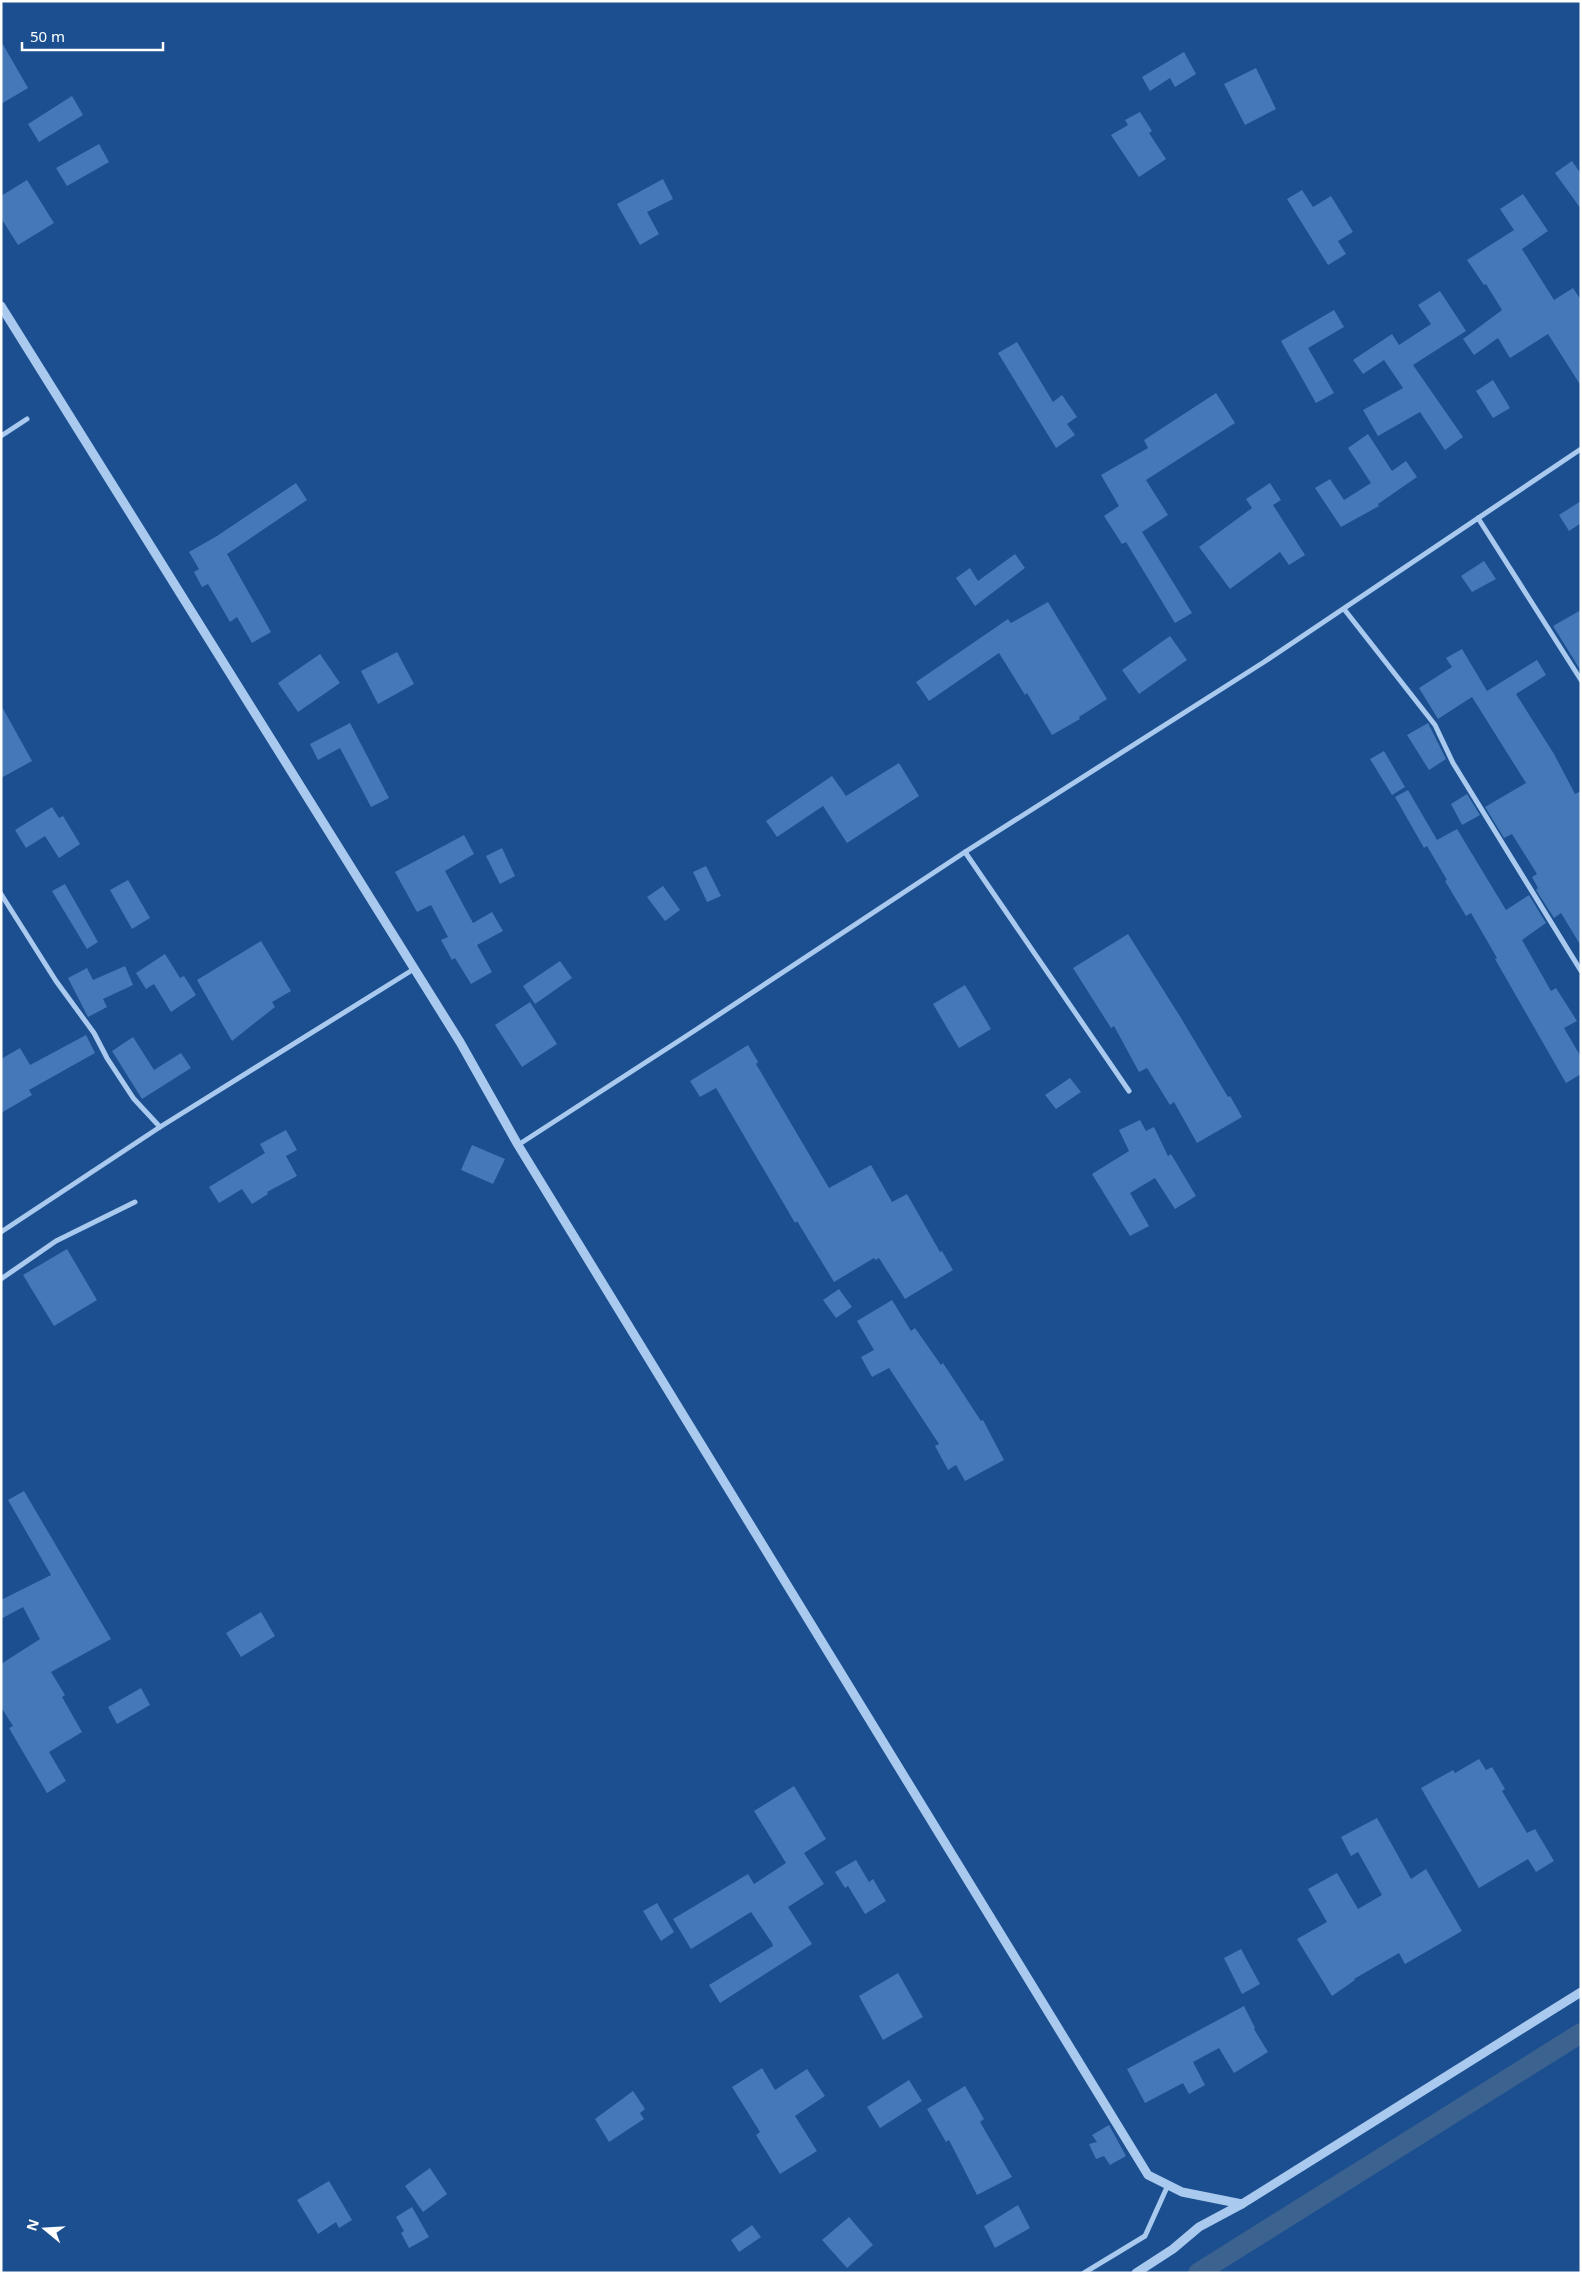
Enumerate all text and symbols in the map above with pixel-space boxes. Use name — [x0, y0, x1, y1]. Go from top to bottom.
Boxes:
scale bar — [22, 20, 164, 52]
text: 50 m — [30, 26, 65, 46]
north arrow — [20, 2204, 70, 2254]
text: N — [21, 2216, 43, 2233]

